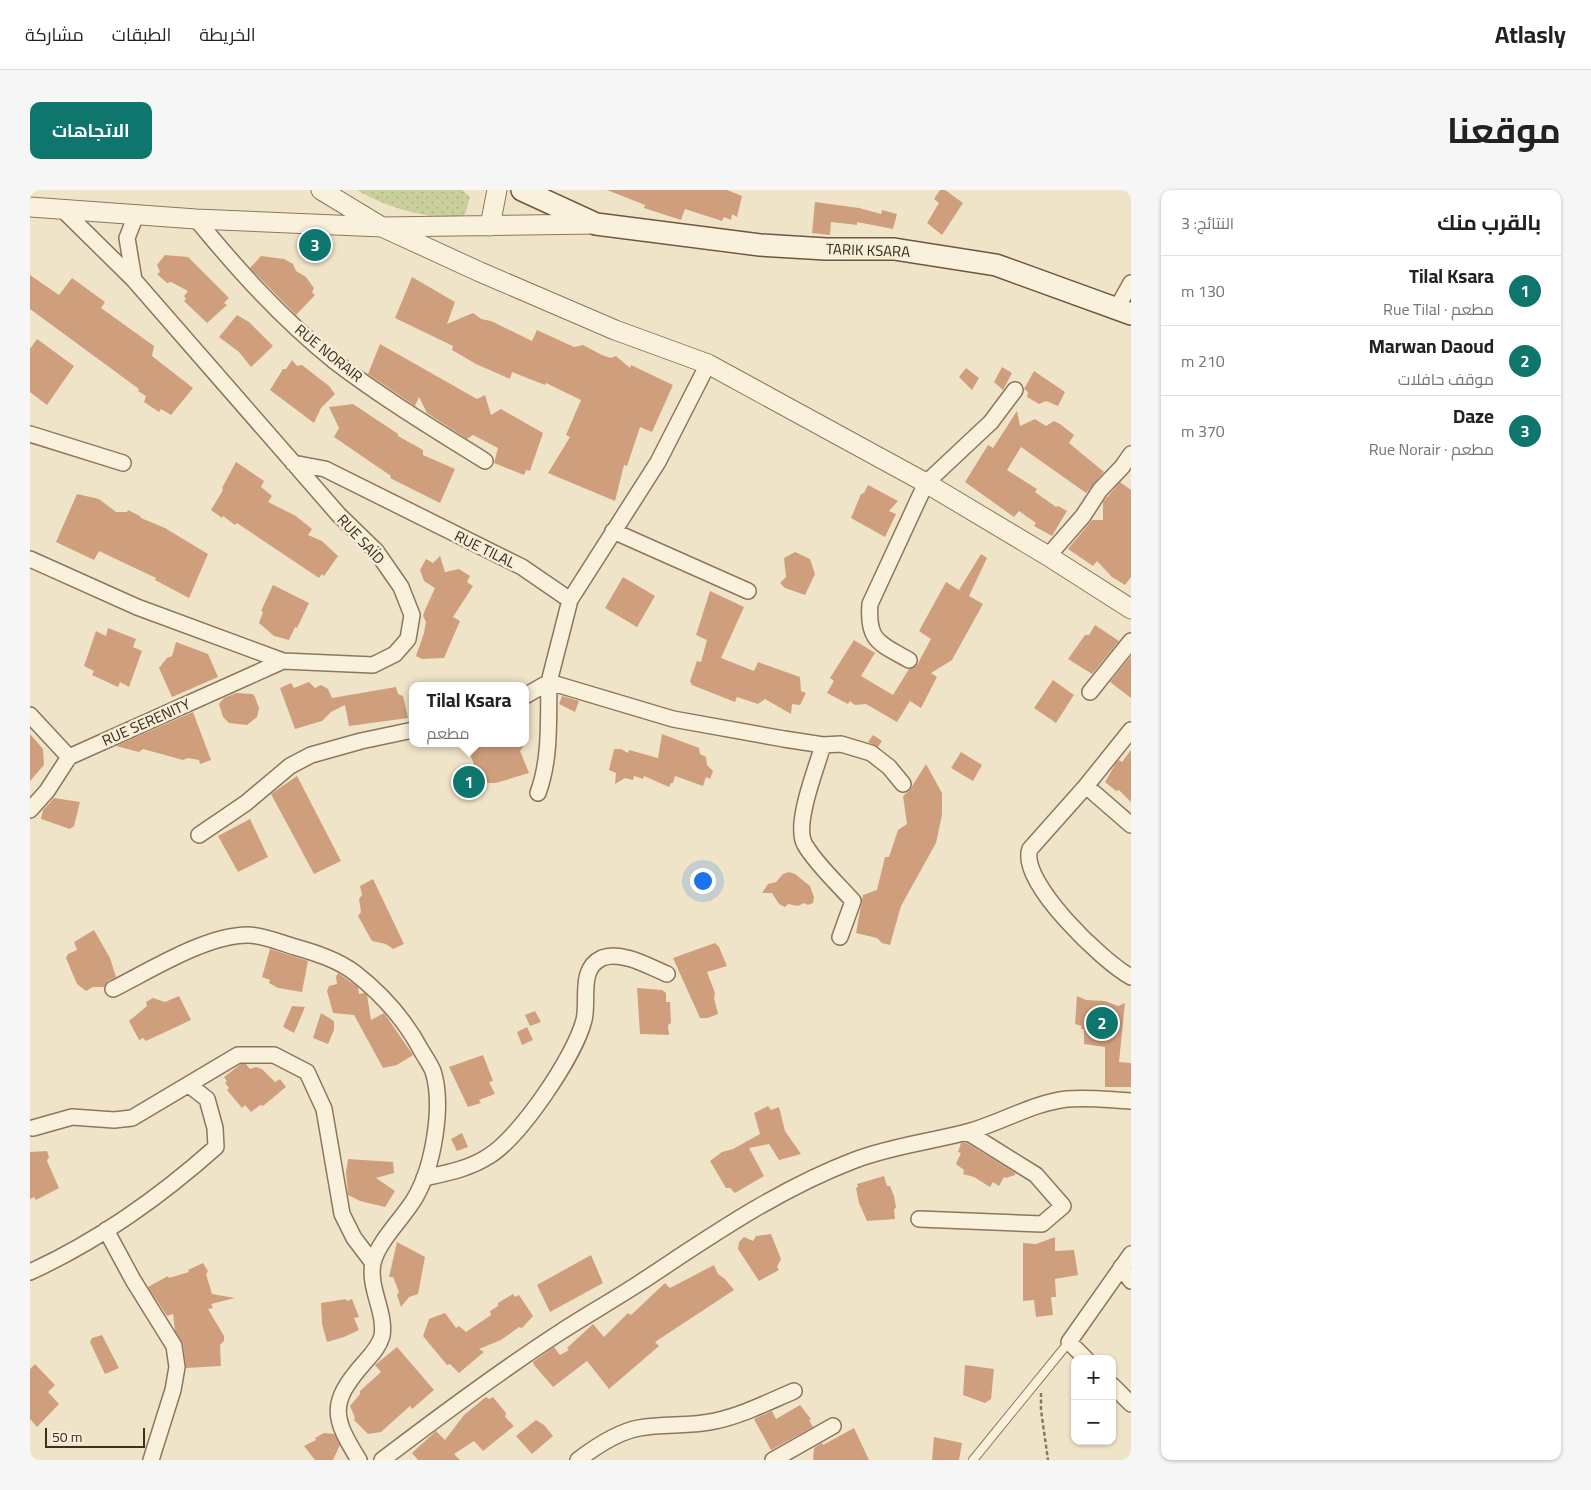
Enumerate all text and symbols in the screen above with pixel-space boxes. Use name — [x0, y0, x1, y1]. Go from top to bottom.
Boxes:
text: Atlasly — [1495, 12, 1566, 57]
text: مشاركة — [25, 18, 84, 51]
text: الطبقات — [112, 18, 171, 51]
text: الخريطة — [199, 18, 256, 51]
text: موقعنا — [1447, 97, 1561, 163]
button: الاتجاهات — [30, 102, 152, 159]
text: بالقرب منك — [1437, 203, 1541, 242]
text: النتائج: 3 — [1181, 208, 1234, 238]
pin: 3 — [299, 226, 331, 264]
street label: TARIK KSARA — [825, 234, 911, 266]
text: Tilal Ksara — [1409, 258, 1494, 294]
text: 130 m — [1181, 276, 1225, 306]
text: 1 — [1521, 276, 1529, 306]
text: مطعم · Rue Tilal — [1383, 294, 1494, 324]
street label: RUE NORAIR — [288, 316, 370, 390]
text: Marwan Daoud — [1369, 328, 1494, 364]
text: 210 m — [1181, 346, 1225, 376]
text: 2 — [1521, 346, 1529, 376]
text: موقف حافلات — [1398, 364, 1494, 394]
text: Daze — [1453, 398, 1494, 434]
text: 370 m — [1181, 416, 1225, 446]
text: 3 — [1521, 416, 1529, 446]
text: مطعم · Rue Norair — [1369, 434, 1494, 464]
street label: RUE SAÏD — [330, 507, 392, 571]
street label: RUE TILAL — [449, 522, 521, 576]
popup — [409, 682, 529, 747]
text: Tilal Ksara — [427, 682, 511, 718]
street label: RUE SERENITY — [97, 690, 195, 754]
text: مطعم — [427, 718, 470, 748]
pin: 1 — [453, 763, 485, 801]
your location — [690, 868, 716, 894]
pin: 2 — [1086, 1004, 1118, 1042]
map controls — [1071, 1355, 1116, 1445]
button: + — [1071, 1355, 1116, 1400]
button: − — [1071, 1400, 1116, 1445]
text: 50 m — [52, 1424, 82, 1450]
scale bar — [45, 1425, 145, 1448]

